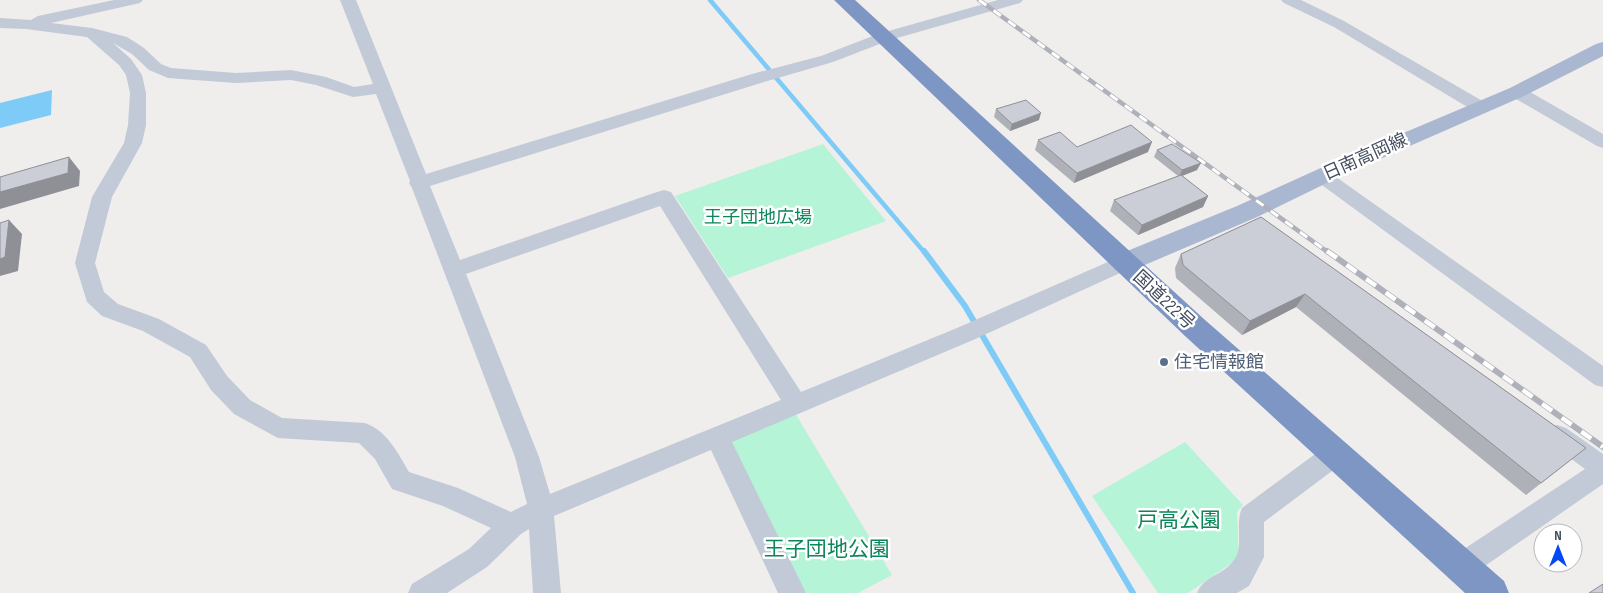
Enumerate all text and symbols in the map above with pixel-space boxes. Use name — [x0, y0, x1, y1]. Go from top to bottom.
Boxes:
street label: 日南高岡線 — [1320, 129, 1410, 185]
park label: 王子団地広場 — [704, 207, 812, 228]
street label: 国道222号 — [1129, 266, 1199, 334]
place label: 住宅情報館 — [1174, 352, 1264, 373]
marker: 住宅情報館 — [1158, 356, 1170, 368]
park label: 戸高公園 — [1137, 508, 1221, 533]
north arrow — [1533, 523, 1583, 573]
text: N — [1554, 527, 1562, 544]
park label: 王子団地公園 — [764, 537, 890, 562]

